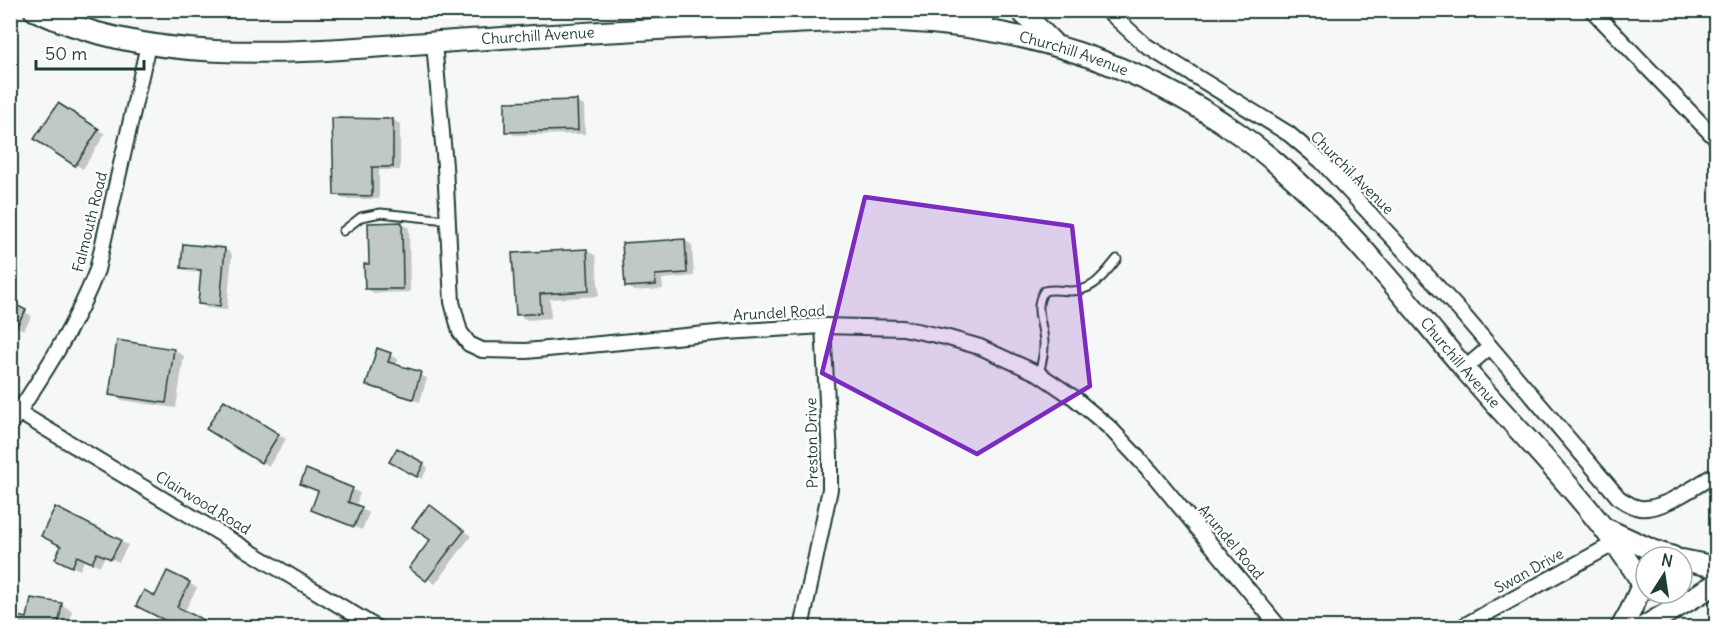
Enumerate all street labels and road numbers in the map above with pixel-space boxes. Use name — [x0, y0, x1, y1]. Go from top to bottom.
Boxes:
street label: Churchill Avenue — [480, 22, 595, 48]
street label: Churchill Avenue — [1017, 27, 1131, 80]
street label: Churchil Avenue — [1307, 127, 1398, 218]
street label: Falmouth Road — [68, 170, 111, 274]
street label: Arundel Road — [732, 301, 826, 324]
street label: Churchill Avenue — [1416, 313, 1505, 412]
street label: Preston Drive — [801, 397, 822, 489]
street label: Clairwood Road — [152, 467, 254, 538]
street label: Arundel Road — [1194, 500, 1268, 583]
street label: Swan Drive — [1491, 544, 1567, 597]

